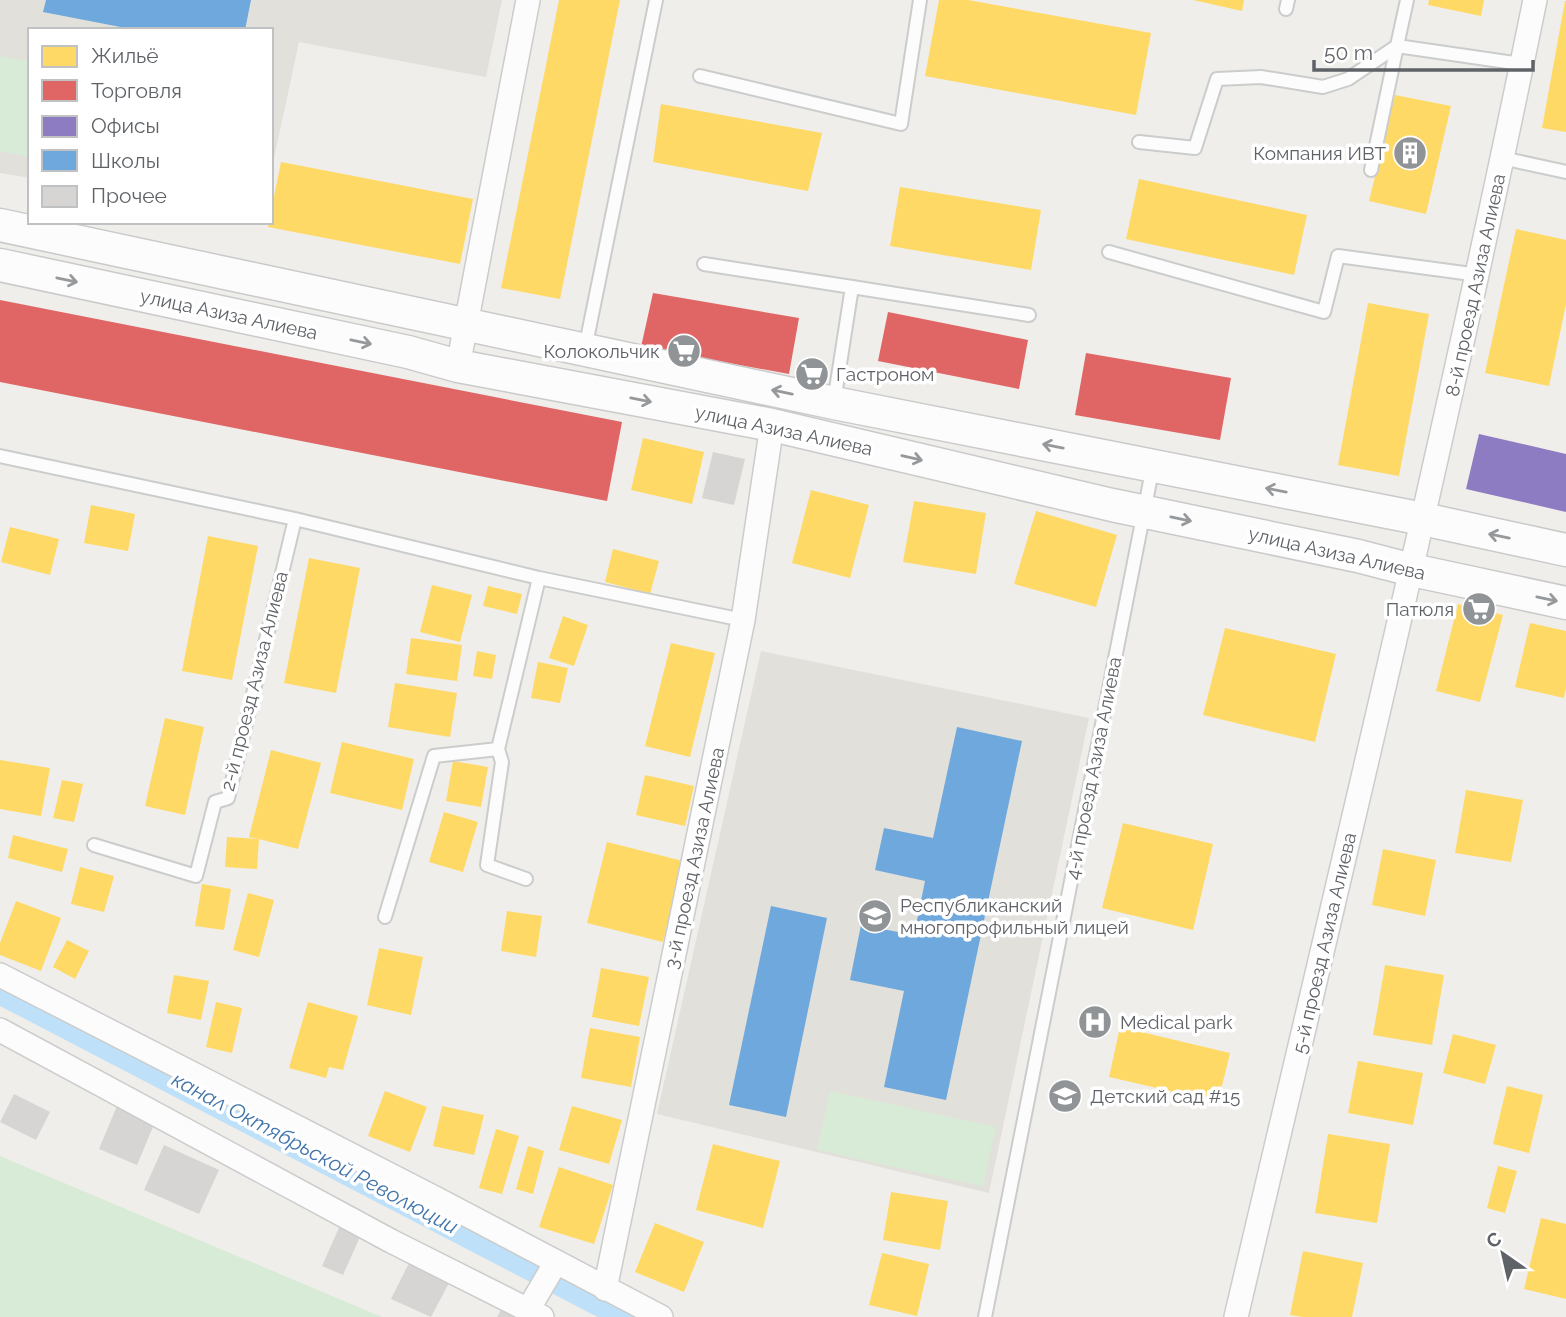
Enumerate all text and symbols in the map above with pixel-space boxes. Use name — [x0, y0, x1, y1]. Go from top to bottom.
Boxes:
legend — [28, 28, 273, 224]
scale bar — [1314, 28, 1533, 72]
text: 50 m — [1324, 40, 1373, 65]
text: Жильё — [91, 43, 159, 68]
text: Торговля — [91, 78, 182, 103]
text: Офисы — [91, 113, 160, 138]
building icon: Компания ИВТ — [1391, 134, 1429, 172]
place label: Компания ИВТ — [1253, 142, 1386, 164]
text: Школы — [91, 148, 160, 173]
street label: 8-й проезд Азиза Алиева — [1441, 172, 1509, 398]
text: Прочее — [91, 183, 167, 208]
one-way arrow — [55, 273, 78, 287]
street label: улица Азиза Алиева — [138, 284, 320, 344]
supermarket icon: Колокольчик — [665, 332, 703, 370]
one-way arrow — [349, 336, 372, 350]
place label: Колокольчик — [543, 340, 660, 362]
supermarket icon: Гастроном — [793, 355, 831, 393]
place label: Гастроном — [836, 363, 934, 385]
one-way arrow — [771, 384, 794, 398]
one-way arrow — [629, 393, 652, 407]
street label: улица Азиза Алиева — [693, 400, 875, 460]
one-way arrow — [1042, 439, 1065, 452]
one-way arrow — [900, 452, 923, 466]
one-way arrow — [1265, 483, 1288, 496]
one-way arrow — [1169, 512, 1192, 526]
street label: улица Азиза Алиева — [1246, 522, 1428, 584]
one-way arrow — [1488, 528, 1511, 542]
street label: 2-й проезд Азиза Алиева — [216, 569, 292, 793]
supermarket icon: Патюля — [1460, 590, 1498, 628]
one-way arrow — [1535, 593, 1558, 607]
place label: Патюля — [1386, 598, 1454, 620]
street label: 4-й проезд Азиза Алиева — [1061, 655, 1125, 881]
street label: 3-й проезд Азиза Алиева — [660, 745, 728, 971]
street label: 5-й проезд Азиза Алиева — [1288, 830, 1360, 1056]
place label: Республиканский многопрофильный лицей — [900, 894, 1129, 938]
school or university icon: Республиканский многопрофильный лицей — [856, 897, 894, 935]
hospital icon: Medical park — [1076, 1003, 1114, 1041]
place label: Medical park — [1120, 1011, 1233, 1033]
water label: канал Октябрьской Революции — [168, 1066, 463, 1239]
school or university icon: Детский сад #15 — [1046, 1077, 1084, 1115]
place label: Детский сад #15 — [1090, 1085, 1240, 1107]
north arrow — [1468, 1219, 1538, 1289]
text: С — [1482, 1227, 1505, 1253]

